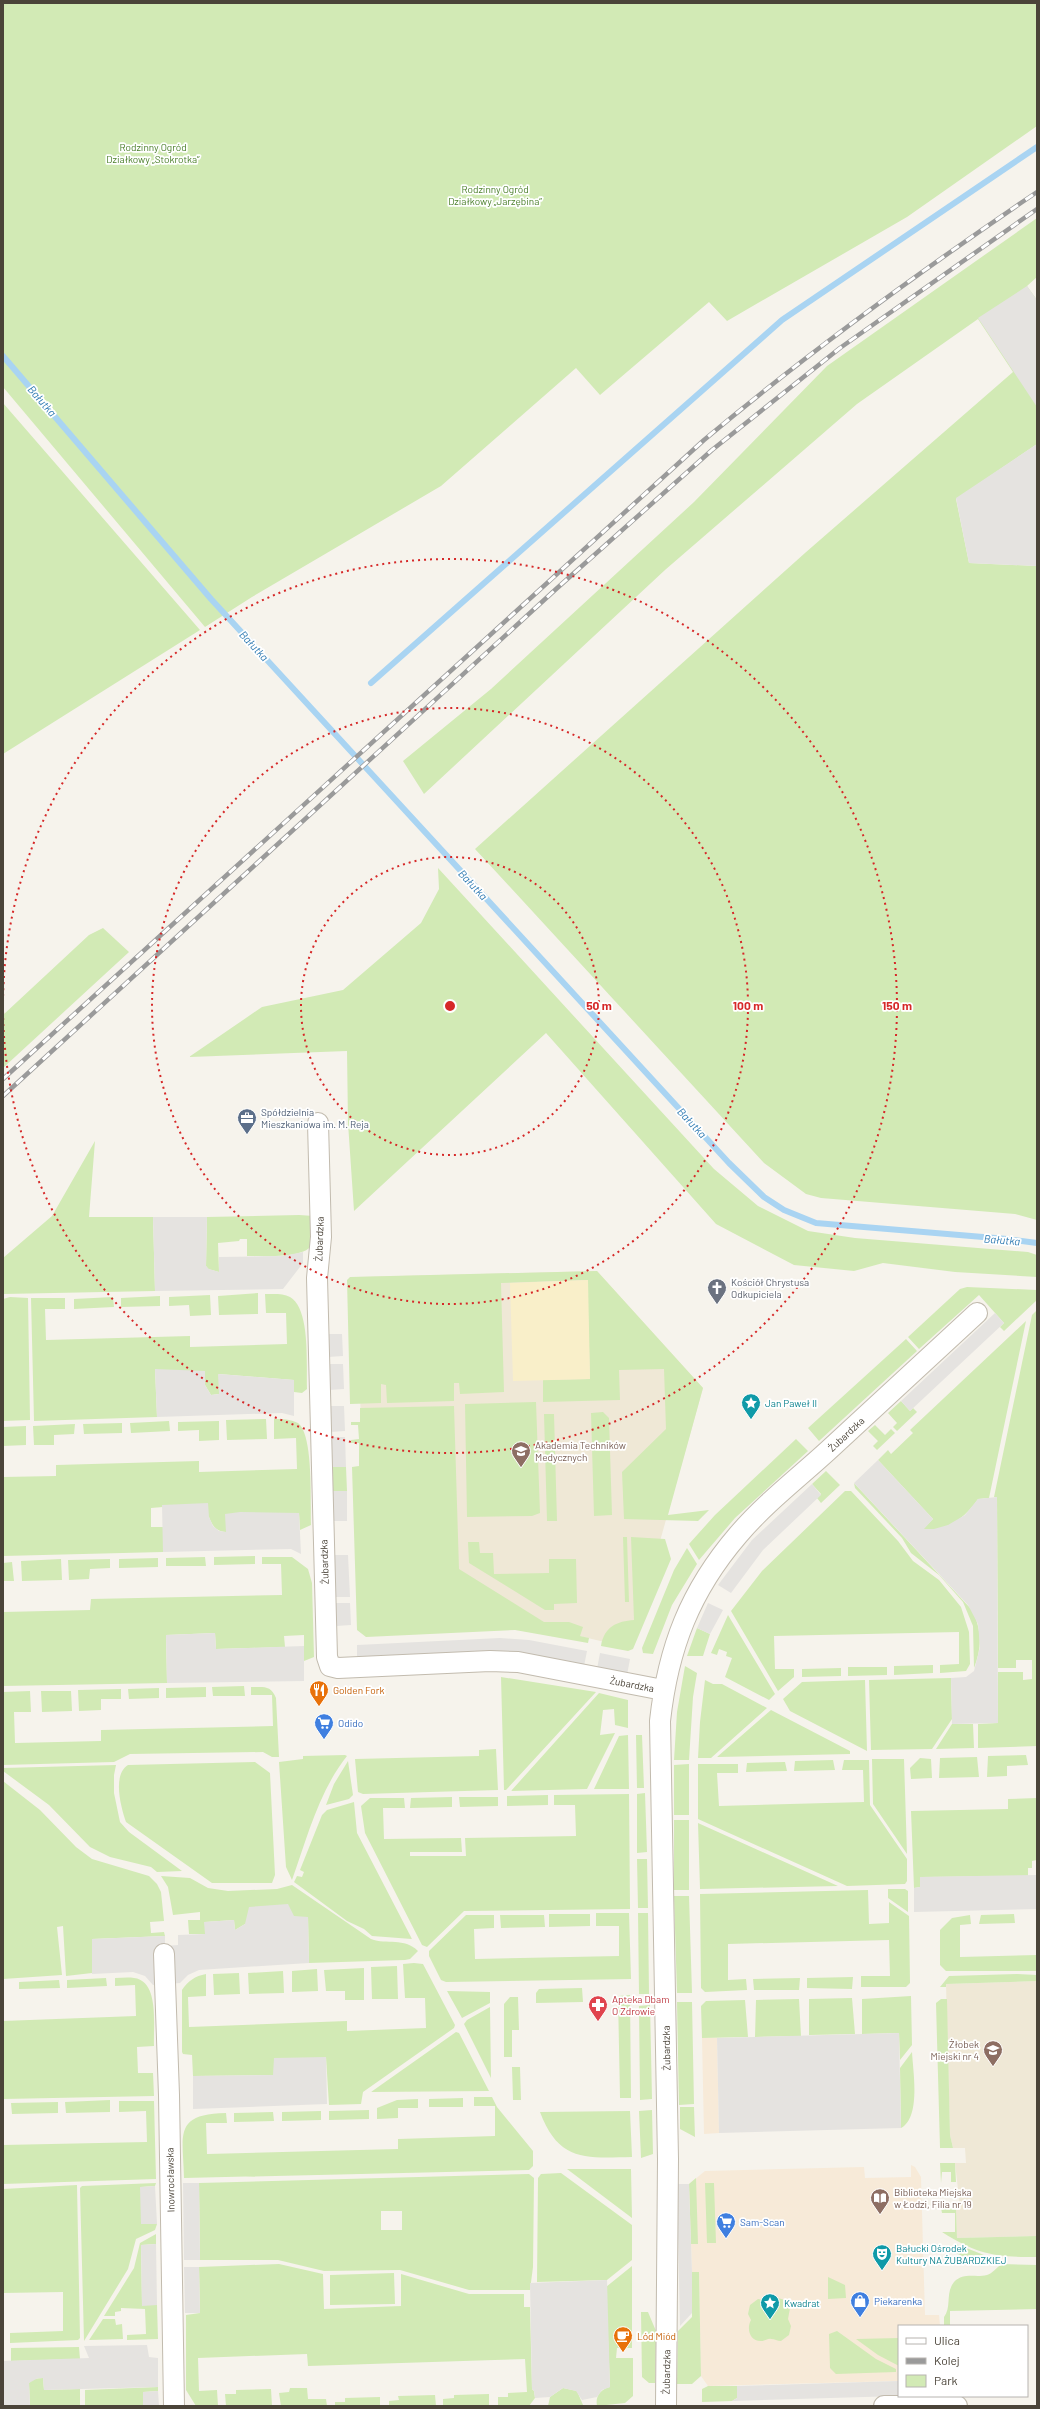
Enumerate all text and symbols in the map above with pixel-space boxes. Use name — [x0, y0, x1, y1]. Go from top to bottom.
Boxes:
park label: Rodzinny Ogród Działkowy „Stokrotka” — [106, 141, 200, 165]
park label: Rodzinny Ogród Działkowy „Jarzębina” — [448, 183, 542, 207]
water label: Bałutka — [25, 383, 59, 419]
water label: Bałutka — [237, 628, 272, 664]
water label: Bałutka — [456, 867, 491, 903]
text: 50 m — [586, 998, 612, 1012]
text: 100 m — [733, 998, 763, 1012]
text: 150 m — [882, 998, 912, 1012]
centre of rings — [443, 999, 457, 1013]
water label: Bałutka — [675, 1105, 710, 1141]
place label: Spółdzielnia Mieszkaniowa im. M. Reja — [261, 1106, 369, 1130]
office icon: Spółdzielnia Mieszkaniowa im. M. Reja — [236, 1107, 258, 1135]
street label: Żubardzka — [312, 1216, 326, 1262]
water label: Bałutka — [983, 1231, 1021, 1248]
place label: Kościół Chrystusa Odkupiciela — [731, 1276, 809, 1300]
church icon: Kościół Chrystusa Odkupiciela — [706, 1277, 728, 1305]
place icon: Jan Paweł II — [740, 1392, 762, 1420]
place label: Jan Paweł II — [765, 1397, 817, 1409]
street label: Żubardzka — [825, 1414, 867, 1454]
place label: Akademia Techników Medycznych — [535, 1439, 626, 1463]
school or university icon: Akademia Techników Medycznych — [510, 1440, 532, 1468]
street label: Żubardzka — [317, 1539, 331, 1585]
street label: Żubardzka — [609, 1674, 655, 1694]
restaurant icon: Golden Fork — [308, 1679, 330, 1707]
place label: Golden Fork — [333, 1684, 384, 1696]
supermarket icon: Odido — [313, 1712, 335, 1740]
place label: Odido — [338, 1717, 363, 1729]
place label: Apteka Dbam O Zdrowie — [612, 1993, 669, 2017]
pharmacy icon: Apteka Dbam O Zdrowie — [587, 1994, 609, 2022]
street label: Żubardzka — [660, 2025, 672, 2071]
place label: Żłobek Miejski nr 4 — [931, 2038, 979, 2062]
school or university icon: Żłobek Miejski nr 4 — [982, 2039, 1004, 2067]
street label: Inowrocławska — [163, 2147, 177, 2213]
place label: Biblioteka Miejska w Łodzi, Filia nr 19 — [894, 2186, 972, 2210]
library icon: Biblioteka Miejska w Łodzi, Filia nr 19 — [869, 2187, 891, 2215]
supermarket icon: Sam-Scan — [715, 2211, 737, 2239]
place label: Sam-Scan — [740, 2216, 785, 2228]
place label: Bałucki Ośrodek Kultury NA ŻUBARDZKIEJ — [896, 2242, 1007, 2266]
theatre icon: Bałucki Ośrodek Kultury NA ŻUBARDZKIEJ — [871, 2243, 893, 2271]
shop icon: Piekarenka — [849, 2290, 871, 2318]
place icon: Kwadrat — [759, 2292, 781, 2320]
place label: Piekarenka — [874, 2295, 922, 2307]
place label: Kwadrat — [784, 2297, 820, 2309]
cafe icon: Lód Miód — [612, 2325, 634, 2353]
legend — [898, 2325, 1028, 2397]
place label: Lód Miód — [637, 2330, 676, 2342]
text: Ulica — [934, 2333, 960, 2347]
street label: Żubardzka — [660, 2349, 672, 2395]
text: Kolej — [934, 2353, 960, 2367]
text: Park — [934, 2373, 958, 2387]

